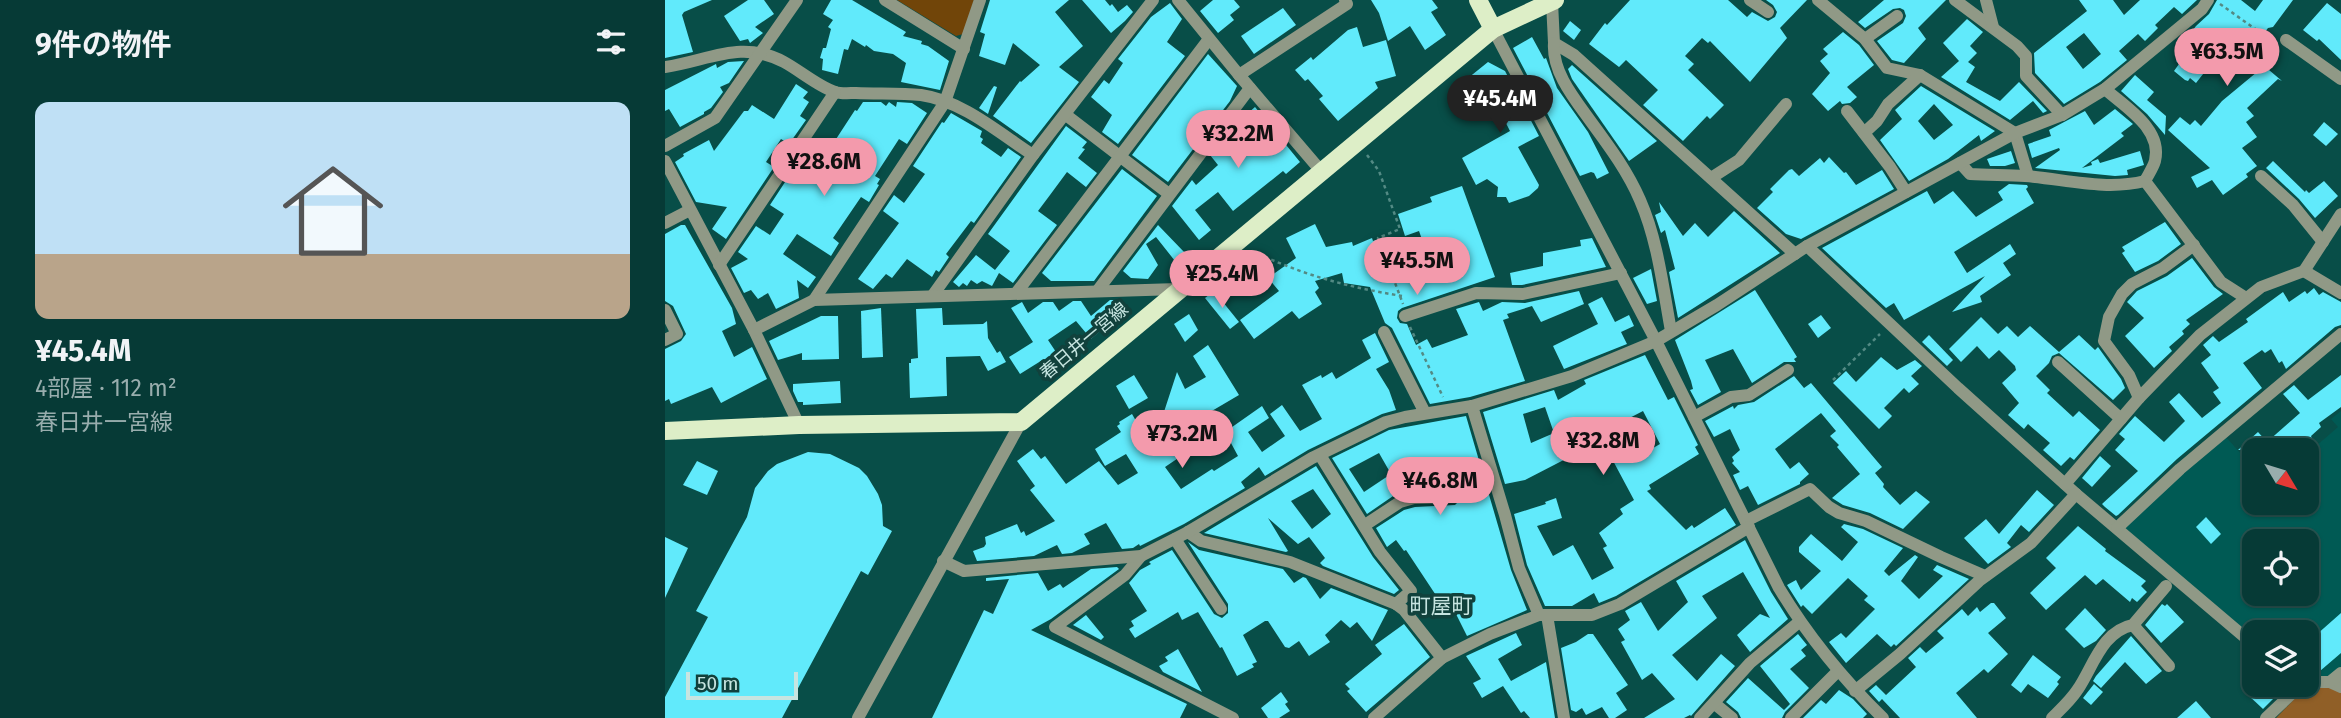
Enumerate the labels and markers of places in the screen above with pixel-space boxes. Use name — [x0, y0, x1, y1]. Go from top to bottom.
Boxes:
pin: ¥63.5M — [2170, 28, 2284, 88]
pin: ¥45.4M — [1443, 76, 1557, 135]
pin: ¥32.2M — [1181, 110, 1295, 170]
pin: ¥28.6M — [767, 138, 881, 198]
pin: ¥45.5M — [1360, 238, 1474, 297]
pin: ¥25.4M — [1165, 250, 1279, 310]
pin: ¥73.2M — [1125, 410, 1239, 470]
pin: ¥32.8M — [1546, 418, 1660, 477]
pin: ¥46.8M — [1383, 458, 1497, 517]

